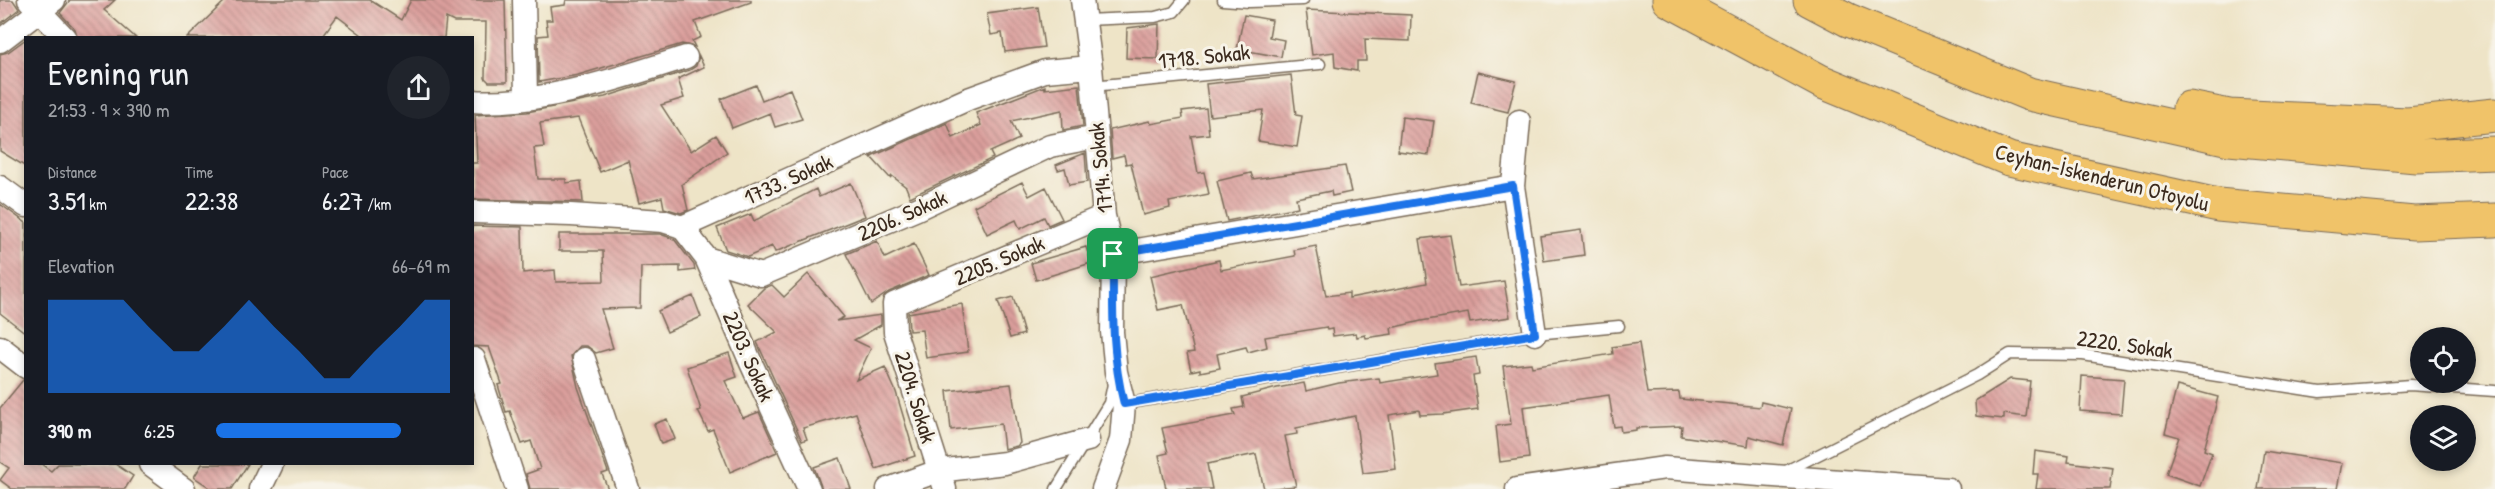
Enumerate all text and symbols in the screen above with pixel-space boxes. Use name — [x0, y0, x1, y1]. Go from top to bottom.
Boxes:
street label: 1718. Sokak — [1157, 36, 1251, 76]
text: Evening run — [48, 51, 189, 95]
button: share — [387, 56, 450, 119]
text: 21:53 · 9 × 390 m — [48, 96, 170, 123]
street label: 1714. Sokak — [1080, 121, 1120, 215]
street label: Ceyhan-İskenderun Otoyolu — [1992, 136, 2212, 218]
street label: 1733. Sokak — [739, 146, 837, 212]
text: Distance — [48, 161, 97, 183]
text: Time — [185, 161, 213, 183]
text: Pace — [322, 161, 349, 183]
street label: 2206. Sokak — [853, 182, 951, 248]
text: 3.51 — [48, 183, 86, 218]
text: 22:38 — [185, 183, 238, 218]
text: 6:27 — [322, 183, 363, 218]
text: km — [86, 193, 107, 215]
text: /km — [363, 193, 391, 215]
street label: 2205. Sokak — [949, 228, 1049, 292]
pin — [1087, 228, 1138, 279]
icon: arrive — [1096, 237, 1129, 270]
text: Elevation — [48, 252, 114, 279]
text: 66–69 m — [392, 252, 450, 279]
street label: 2203. Sokak — [716, 306, 782, 406]
street label: 2220. Sokak — [2075, 322, 2175, 366]
map controls — [2410, 327, 2476, 471]
button: locate — [2410, 327, 2476, 393]
street label: 2204. Sokak — [888, 348, 944, 446]
button: layers — [2410, 405, 2476, 471]
text: 390 m — [48, 417, 91, 444]
text: 6:25 — [144, 417, 174, 444]

